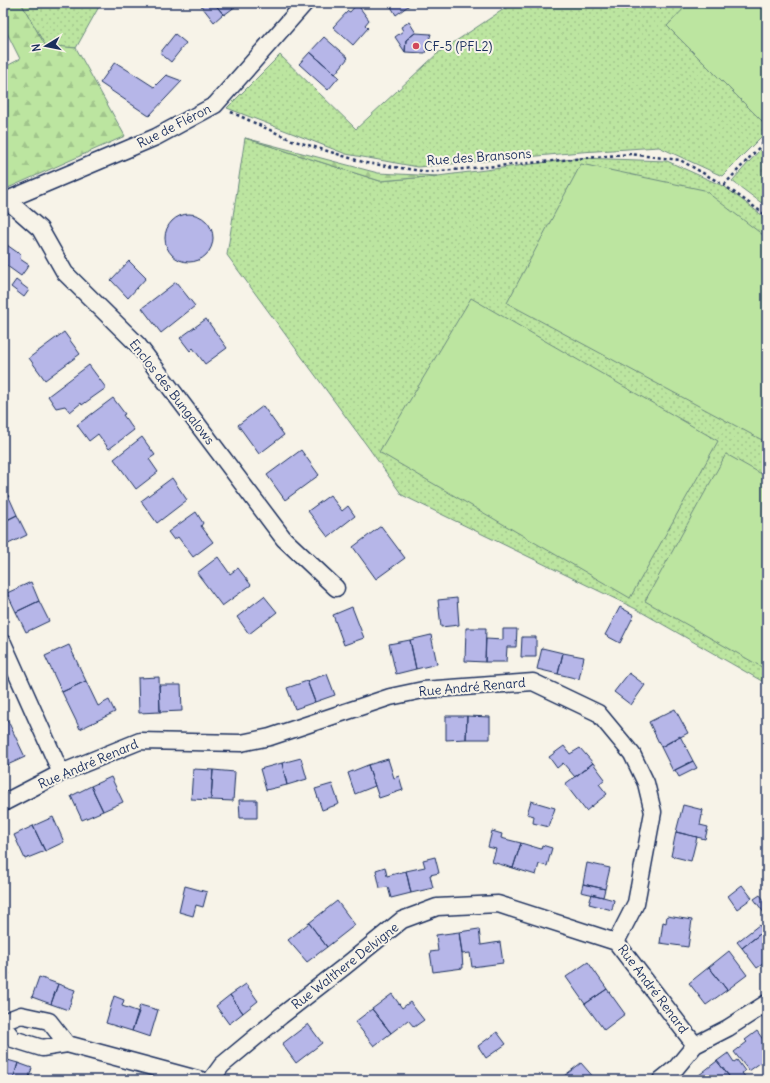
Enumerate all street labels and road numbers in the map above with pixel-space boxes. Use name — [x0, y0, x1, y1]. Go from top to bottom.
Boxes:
street label: Rue de Fléron — [134, 100, 214, 152]
street label: Rue des Bransons — [426, 145, 532, 169]
street label: Enclos des Bungalows — [126, 336, 219, 448]
street label: Rue André Renard — [418, 674, 526, 700]
street label: Rue André Renard — [35, 735, 141, 793]
street label: Rue Walthere Delvigne — [288, 919, 402, 1013]
street label: Rue André Renard — [614, 941, 692, 1037]

